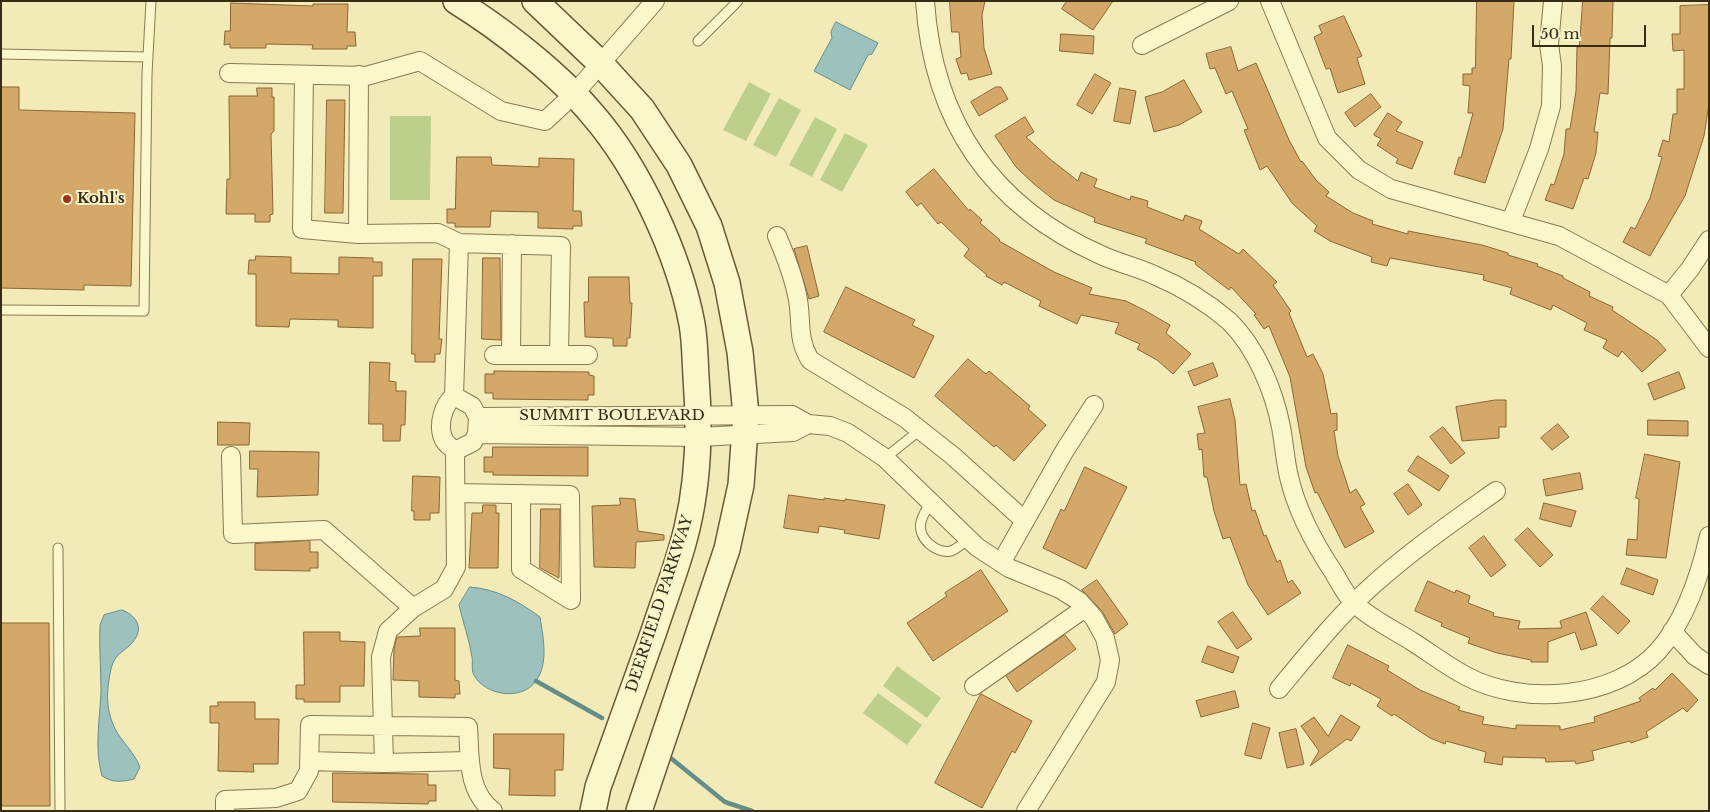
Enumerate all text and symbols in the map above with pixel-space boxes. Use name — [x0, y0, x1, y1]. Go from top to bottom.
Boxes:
scale bar — [1535, 15, 1649, 47]
text: 50 m — [1540, 24, 1580, 43]
place label: Kohl's — [77, 190, 125, 208]
marker: Kohl's — [61, 193, 73, 205]
street label: SUMMIT BOULEVARD — [519, 407, 705, 425]
street label: DEERFIELD PARKWAY — [623, 513, 697, 695]

